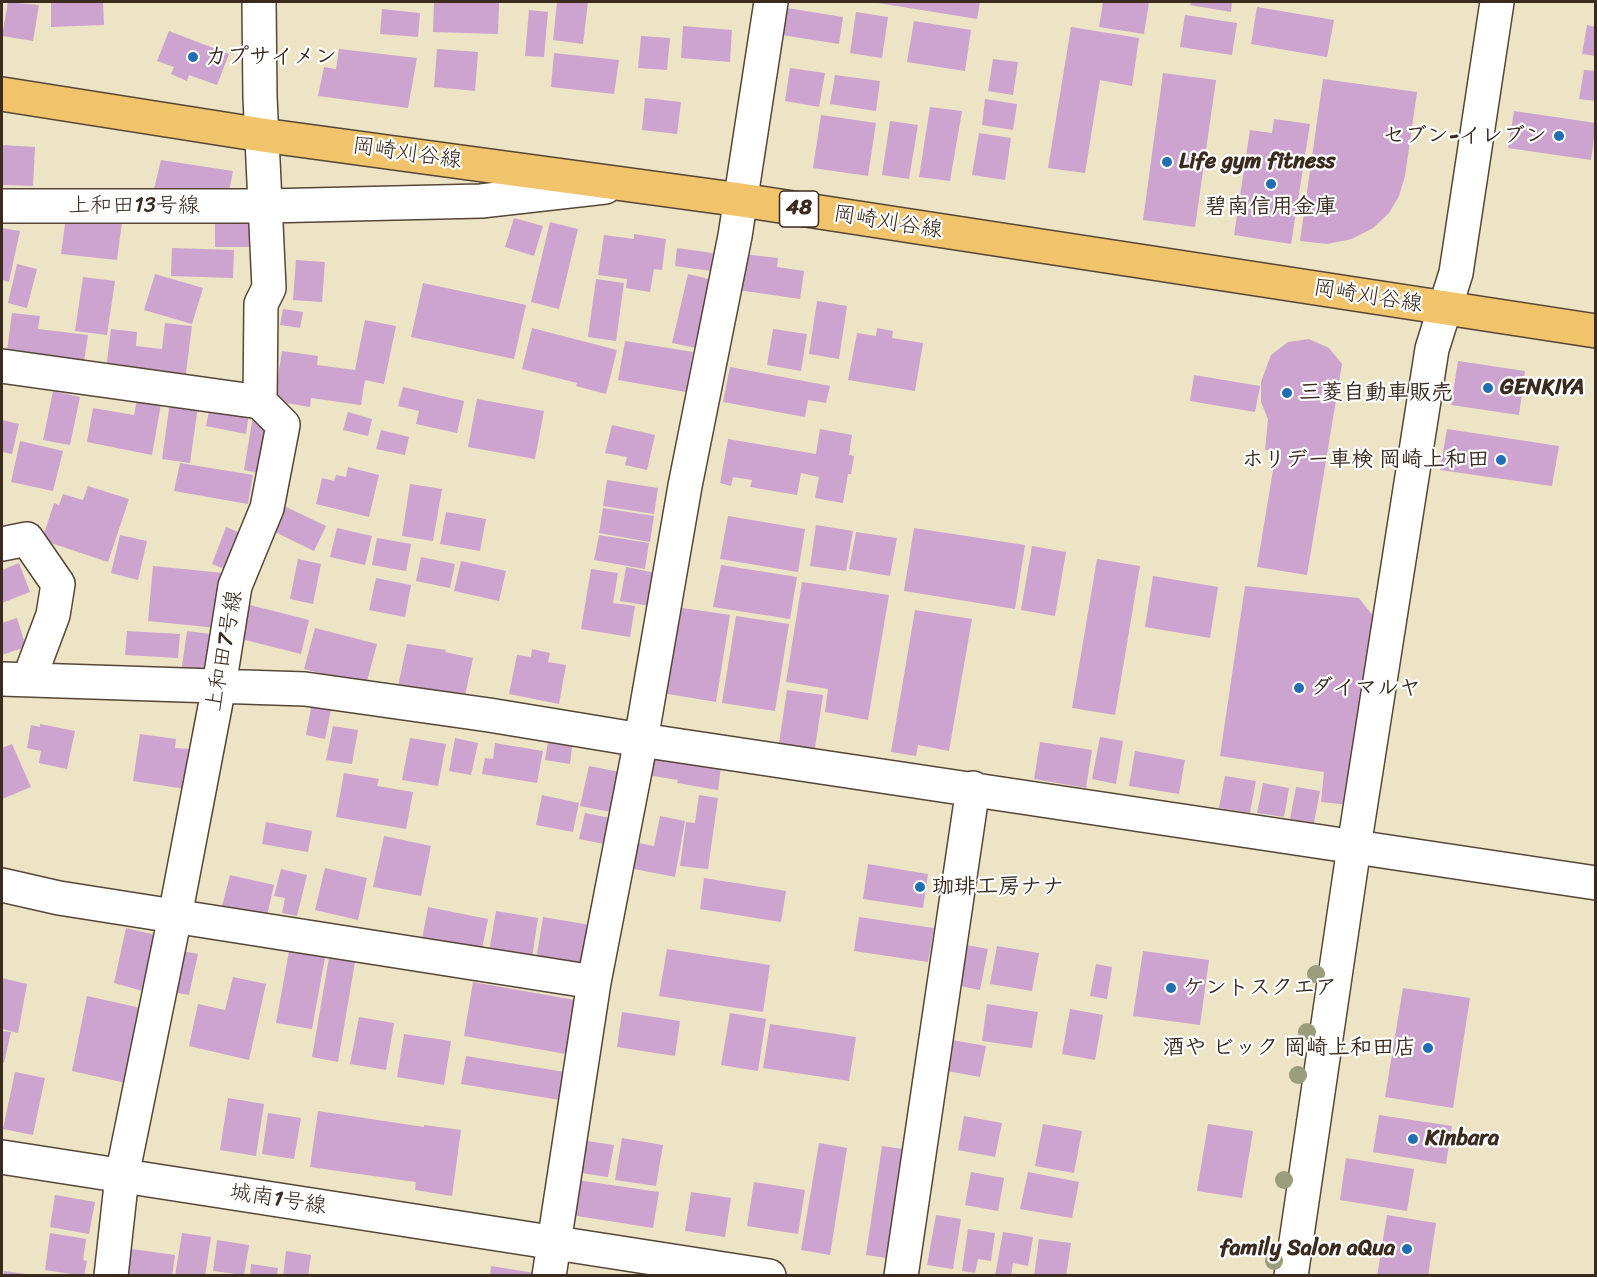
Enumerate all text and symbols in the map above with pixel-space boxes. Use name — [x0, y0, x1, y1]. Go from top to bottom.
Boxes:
place label: カプサイメン — [205, 44, 337, 70]
marker: カプサイメン — [186, 50, 200, 64]
place label: セブン-イレブン — [1383, 123, 1547, 149]
marker: セブン-イレブン — [1552, 129, 1566, 143]
street label: 岡崎刈谷線 — [351, 133, 463, 175]
place label: Life gym fitness — [1179, 149, 1335, 175]
marker: Life gym fitness — [1160, 155, 1174, 169]
marker: 碧南信用金庫 — [1264, 177, 1278, 191]
road number: 48 — [780, 191, 818, 227]
street label: 上和田13号線 — [68, 193, 200, 219]
place label: 碧南信用金庫 — [1205, 194, 1337, 220]
street label: 岡崎刈谷線 — [832, 201, 944, 245]
street label: 岡崎刈谷線 — [1312, 275, 1424, 319]
place label: GENKIYA — [1500, 375, 1584, 401]
place label: 三菱自動車販売 — [1299, 380, 1453, 406]
marker: GENKIYA — [1481, 381, 1495, 395]
marker: 三菱自動車販売 — [1280, 386, 1294, 400]
place label: ホリデー車検 岡崎上和田 — [1242, 447, 1489, 473]
marker: ホリデー車検 岡崎上和田 — [1494, 453, 1508, 467]
street label: 上和田7号線 — [201, 588, 249, 714]
place label: ダイマルヤ — [1311, 675, 1421, 701]
marker: ダイマルヤ — [1292, 681, 1306, 695]
place label: 珈琲工房ナナ — [932, 874, 1064, 900]
marker: 珈琲工房ナナ — [913, 880, 927, 894]
place label: ケントスクエア — [1183, 975, 1337, 1001]
marker: ケントスクエア — [1164, 981, 1178, 995]
place label: 酒や ビック 岡崎上和田店 — [1163, 1035, 1416, 1061]
marker: 酒や ビック 岡崎上和田店 — [1421, 1041, 1435, 1055]
place label: Kinbara — [1425, 1126, 1499, 1152]
marker: Kinbara — [1406, 1132, 1420, 1146]
street label: 城南1号線 — [228, 1179, 328, 1221]
place label: family Salon aQua — [1220, 1236, 1395, 1262]
marker: family Salon aQua — [1400, 1242, 1414, 1256]

